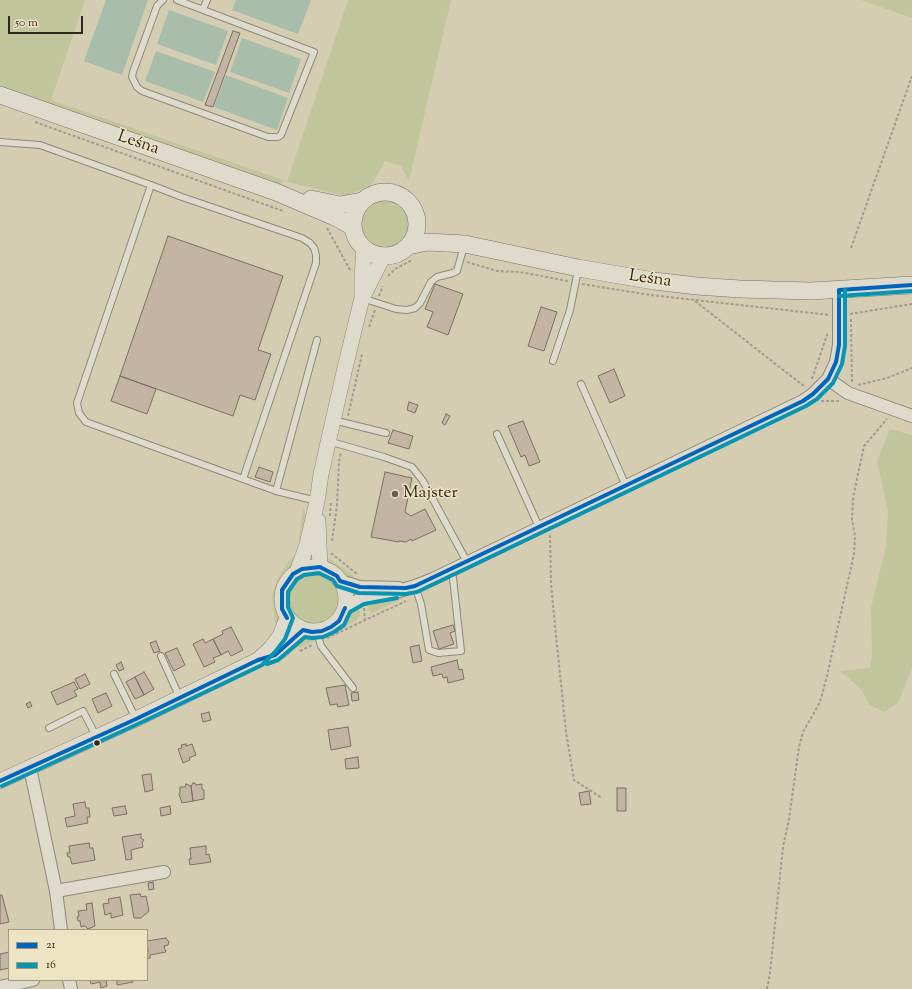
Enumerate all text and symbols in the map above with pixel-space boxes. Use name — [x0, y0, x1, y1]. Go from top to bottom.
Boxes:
scale bar — [10, 8, 85, 34]
text: 50 m — [15, 14, 38, 32]
street label: Leśna — [114, 127, 162, 161]
street label: Leśna — [627, 267, 673, 293]
place label: Majster — [403, 484, 458, 504]
marker: Majster — [390, 489, 400, 499]
unlabelled marker — [92, 738, 102, 748]
legend — [8, 929, 148, 981]
text: 21 — [46, 936, 56, 954]
text: 16 — [46, 956, 56, 974]

